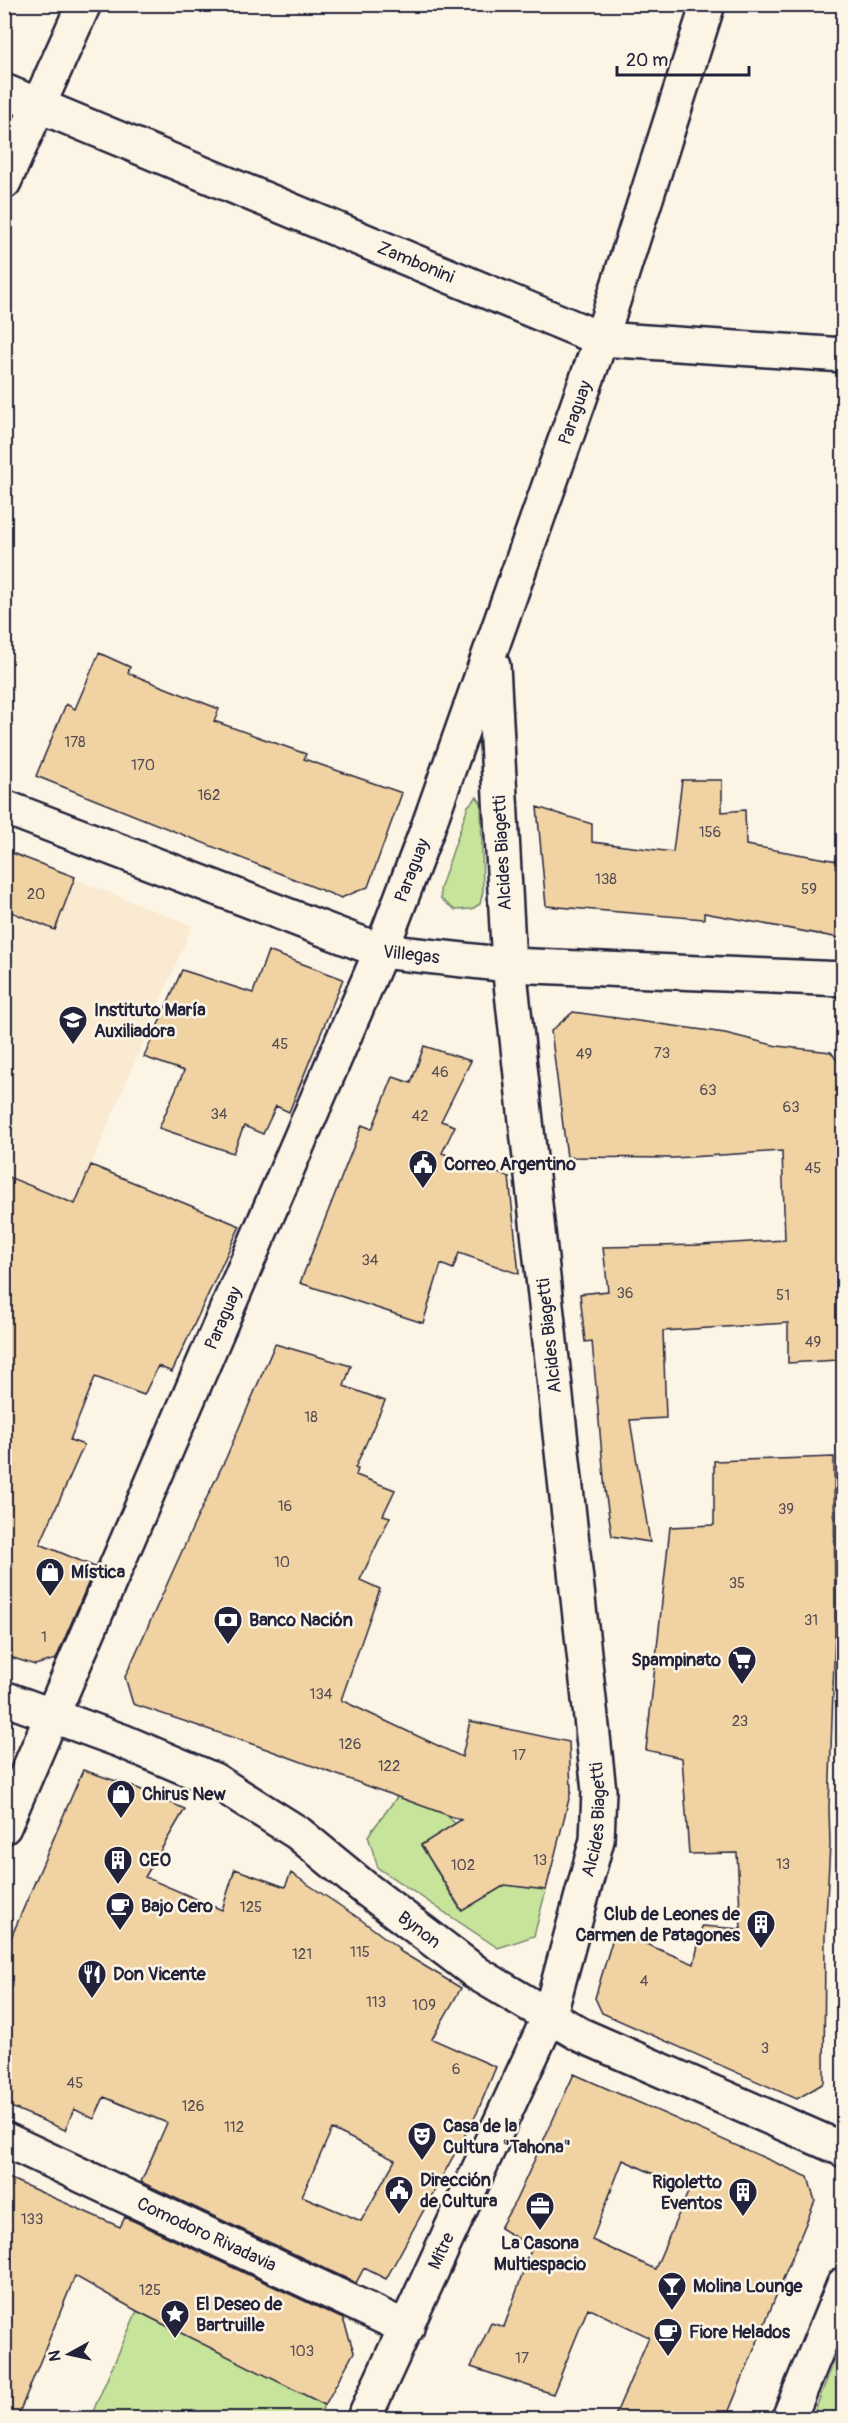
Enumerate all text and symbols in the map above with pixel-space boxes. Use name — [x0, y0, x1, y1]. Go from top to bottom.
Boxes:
scale bar — [617, 39, 749, 77]
text: 20 m — [626, 49, 668, 72]
street label: Zambonini — [374, 236, 458, 289]
street label: Paraguay — [553, 377, 597, 448]
house number: 178 — [64, 733, 86, 752]
house number: 170 — [131, 756, 155, 775]
house number: 162 — [198, 786, 220, 805]
street label: Alcides Biagetti — [488, 795, 517, 911]
house number: 156 — [699, 823, 721, 842]
street label: Paraguay — [390, 835, 435, 906]
house number: 138 — [595, 870, 617, 889]
house number: 59 — [801, 880, 817, 899]
house number: 20 — [27, 885, 45, 904]
street label: Villegas — [382, 940, 441, 969]
place label: Instituto María Auxiliadora — [94, 999, 206, 1043]
school or university icon: Instituto María Auxiliadora — [57, 1004, 89, 1046]
house number: 45 — [272, 1035, 288, 1054]
house number: 73 — [654, 1044, 670, 1063]
house number: 49 — [576, 1045, 592, 1064]
house number: 46 — [431, 1063, 449, 1082]
house number: 63 — [699, 1081, 717, 1100]
house number: 63 — [782, 1098, 800, 1117]
house number: 34 — [210, 1105, 228, 1124]
house number: 42 — [411, 1107, 429, 1126]
public building icon: Correo Argentino — [407, 1148, 439, 1190]
place label: Correo Argentino — [444, 1153, 576, 1176]
house number: 45 — [805, 1159, 821, 1178]
house number: 34 — [361, 1251, 379, 1270]
street label: Alcides Biagetti — [532, 1277, 567, 1395]
street label: Paraguay — [200, 1283, 247, 1353]
house number: 36 — [616, 1284, 634, 1303]
house number: 51 — [776, 1286, 790, 1305]
house number: 49 — [805, 1333, 821, 1352]
house number: 18 — [304, 1408, 318, 1427]
house number: 16 — [278, 1497, 292, 1516]
house number: 39 — [778, 1500, 794, 1519]
house number: 10 — [274, 1553, 290, 1572]
shop icon: Mística — [34, 1556, 66, 1598]
place label: Mística — [71, 1561, 126, 1584]
house number: 35 — [729, 1574, 745, 1593]
bank icon: Banco Nación — [212, 1604, 244, 1646]
place label: Banco Nación — [249, 1609, 353, 1632]
house number: 31 — [804, 1611, 818, 1630]
house number: 1 — [41, 1628, 47, 1647]
supermarket icon: Spampinato — [726, 1644, 758, 1686]
place label: Spampinato — [631, 1649, 721, 1672]
house number: 134 — [310, 1685, 333, 1704]
house number: 23 — [732, 1712, 748, 1731]
house number: 126 — [339, 1735, 361, 1754]
house number: 17 — [512, 1746, 526, 1765]
house number: 122 — [378, 1757, 400, 1776]
street label: Alcides Biagetti — [576, 1761, 611, 1880]
shop icon: Chirus New — [105, 1778, 137, 1820]
place label: Chirus New — [142, 1783, 226, 1806]
building icon: CEO — [102, 1844, 134, 1886]
place label: CEO — [139, 1849, 171, 1872]
house number: 13 — [533, 1851, 547, 1870]
house number: 13 — [776, 1855, 790, 1874]
house number: 102 — [451, 1856, 475, 1875]
cafe icon: Bajo Cero — [104, 1890, 136, 1932]
place label: Bajo Cero — [141, 1895, 213, 1918]
house number: 125 — [240, 1898, 262, 1917]
place label: Club de Leones de Carmen de Patagones — [575, 1903, 741, 1947]
street label: Bynon — [393, 1906, 445, 1954]
building icon: Club de Leones de Carmen de Patagones — [745, 1908, 777, 1950]
house number: 115 — [350, 1943, 370, 1962]
house number: 121 — [292, 1945, 312, 1964]
restaurant icon: Don Vicente — [76, 1958, 108, 2000]
place label: Don Vicente — [113, 1963, 207, 1986]
house number: 4 — [640, 1972, 649, 1991]
house number: 113 — [366, 1993, 386, 2012]
house number: 109 — [412, 1996, 436, 2015]
house number: 3 — [761, 2039, 769, 2058]
house number: 6 — [452, 2060, 460, 2079]
house number: 45 — [67, 2074, 83, 2093]
house number: 126 — [182, 2097, 204, 2116]
place label: Casa de la Cultura "Tahona" — [443, 2115, 571, 2159]
house number: 112 — [224, 2118, 244, 2137]
theatre icon: Casa de la Cultura "Tahona" — [406, 2120, 438, 2162]
place label: Dirección de Cultura — [420, 2169, 498, 2213]
place label: Rigoletto Eventos — [652, 2171, 723, 2215]
public building icon: Dirección de Cultura — [383, 2174, 415, 2216]
building icon: Rigoletto Eventos — [727, 2176, 759, 2218]
office icon: La Casona Multiespacio — [524, 2190, 556, 2232]
street label: Comodoro Rivadavia — [133, 2192, 280, 2277]
house number: 133 — [21, 2210, 43, 2229]
street label: Mitre — [423, 2229, 460, 2273]
place label: La Casona Multiespacio — [494, 2232, 587, 2276]
bar icon: Molina Lounge — [656, 2270, 688, 2312]
place label: Molina Lounge — [693, 2275, 804, 2298]
house number: 125 — [139, 2281, 161, 2300]
place label: El Deseo de Bartruille — [196, 2293, 283, 2337]
place icon: El Deseo de Bartruille — [159, 2298, 191, 2340]
cafe icon: Fiore Helados — [652, 2316, 684, 2358]
place label: Fiore Helados — [689, 2321, 791, 2344]
north arrow — [39, 2324, 99, 2384]
house number: 103 — [290, 2342, 314, 2361]
text: N — [44, 2349, 66, 2363]
house number: 17 — [515, 2349, 529, 2368]

